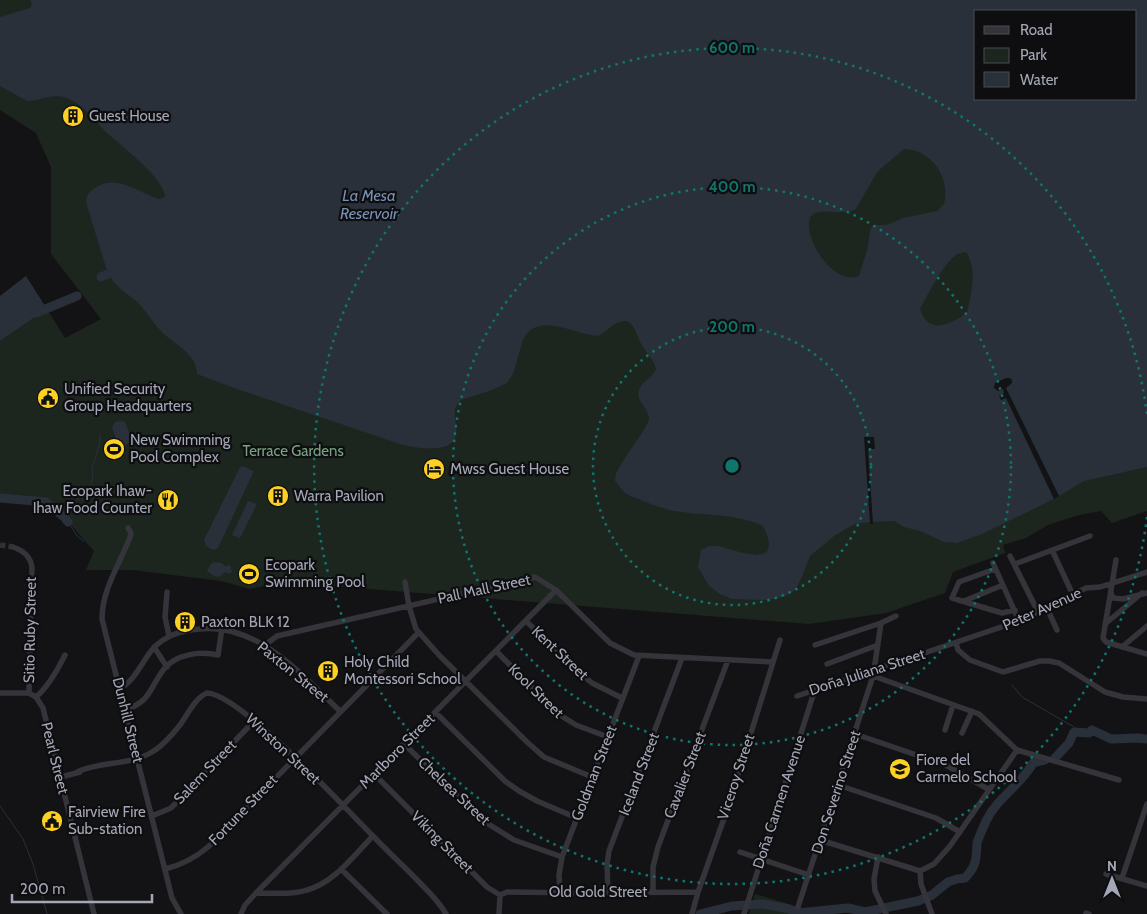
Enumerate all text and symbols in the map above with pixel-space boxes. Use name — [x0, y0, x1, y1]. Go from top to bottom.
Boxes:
legend — [974, 10, 1137, 100]
text: Road — [1020, 21, 1053, 39]
text: 600 m — [709, 39, 755, 57]
text: Park — [1020, 46, 1047, 64]
text: Water — [1020, 71, 1058, 89]
building icon: Guest House — [61, 104, 85, 128]
place label: Guest House — [89, 107, 170, 125]
text: 400 m — [709, 178, 755, 196]
water label: La Mesa Reservoir — [340, 186, 399, 223]
text: 200 m — [709, 318, 755, 336]
place label: Unified Security Group Headquarters — [64, 380, 192, 415]
public building icon: Unified Security Group Headquarters — [36, 386, 60, 410]
place label: New Swimming Pool Complex — [130, 431, 231, 466]
sports icon: New Swimming Pool Complex — [102, 437, 126, 461]
park label: Terrace Gardens — [242, 442, 344, 460]
hotel icon: Mwss Guest House — [422, 457, 446, 481]
centre of rings — [723, 457, 741, 475]
place label: Mwss Guest House — [450, 460, 569, 478]
place label: Ecopark Ihaw- Ihaw Food Counter — [33, 482, 152, 517]
building icon: Warra Pavilion — [266, 484, 290, 508]
place label: Warra Pavilion — [294, 487, 384, 505]
restaurant icon: Ecopark Ihaw- Ihaw Food Counter — [156, 488, 180, 512]
place label: Ecopark Swimming Pool — [265, 556, 365, 591]
sports icon: Ecopark Swimming Pool — [237, 562, 261, 586]
street label: Pall Mall Street — [436, 570, 532, 608]
street label: Sitio Ruby Street — [20, 577, 40, 683]
street label: Peter Avenue — [1000, 583, 1085, 634]
building icon: Paxton BLK 12 — [173, 610, 197, 634]
place label: Paxton BLK 12 — [201, 613, 290, 631]
street label: Kent Street — [528, 622, 592, 684]
street label: Paxton Street — [254, 638, 332, 706]
street label: Doña Juliana Street — [807, 645, 927, 699]
place label: Holy Child Montessori School — [344, 653, 461, 688]
building icon: Holy Child Montessori School — [316, 659, 340, 683]
street label: Kool Street — [505, 660, 567, 722]
street label: Dunhill Street — [109, 675, 147, 765]
street label: Winston Street — [242, 710, 324, 788]
street label: Marlboro Street — [356, 710, 438, 792]
street label: Pearl Street — [37, 720, 73, 796]
street label: Goldman Street — [568, 723, 620, 823]
street label: Don Severino Street — [808, 728, 864, 856]
street label: Cavalier Street — [660, 729, 710, 821]
street label: Iceland Street — [615, 730, 663, 818]
street label: Viceroy Street — [714, 732, 758, 822]
street label: Doña Carmen Avenue — [749, 733, 809, 871]
street label: Salem Street — [170, 736, 240, 808]
place label: Fiore del Carmelo School — [916, 751, 1017, 786]
street label: Chelsea Street — [414, 753, 494, 829]
school or university icon: Fiore del Carmelo School — [888, 757, 912, 781]
street label: Fortune Street — [205, 771, 281, 849]
place label: Fairview Fire Sub-station — [68, 803, 146, 838]
street label: Viking Street — [407, 807, 477, 877]
public building icon: Fairview Fire Sub-station — [40, 809, 64, 833]
north arrow — [1087, 854, 1137, 904]
text: N — [1107, 857, 1117, 875]
scale bar — [12, 872, 152, 904]
text: 200 m — [20, 880, 65, 898]
street label: Old Gold Street — [549, 883, 647, 901]

